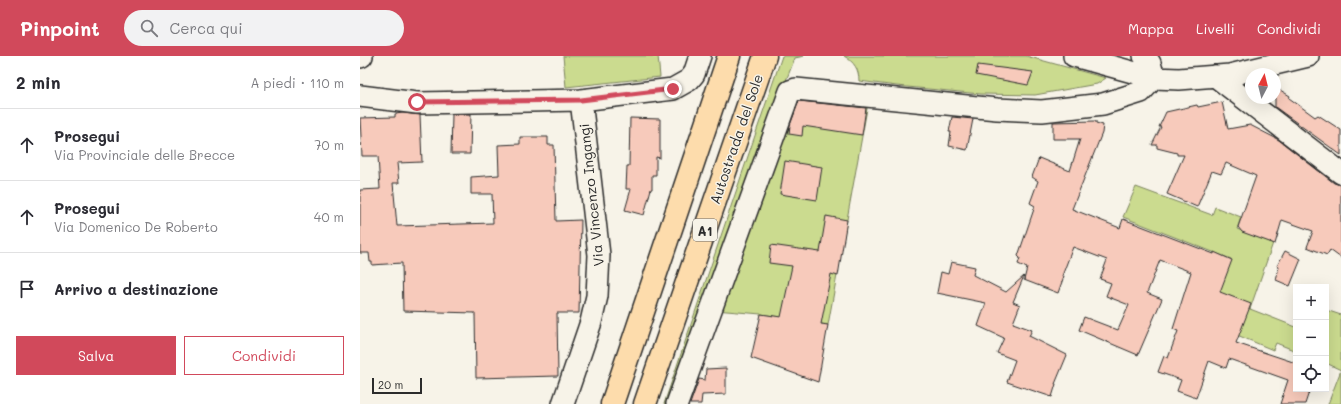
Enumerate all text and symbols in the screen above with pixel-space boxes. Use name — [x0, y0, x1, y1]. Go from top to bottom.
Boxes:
search box — [124, 10, 404, 46]
text: Pinpoint — [20, 16, 100, 41]
icon: search — [138, 17, 160, 39]
text: Cerca qui — [170, 18, 242, 38]
text: Mappa — [1128, 19, 1174, 38]
text: Livelli — [1196, 19, 1235, 38]
text: Condividi — [1257, 19, 1321, 38]
north arrow — [1245, 68, 1281, 104]
text: 2 min — [16, 71, 61, 93]
street label: Autostrada del Sole — [705, 71, 767, 207]
text: A piedi · 110 m — [250, 74, 344, 91]
route end — [664, 80, 682, 98]
route start — [408, 93, 426, 111]
street label: Via Vincenzo Ingangi — [574, 123, 608, 267]
text: Prosegui — [54, 126, 120, 146]
icon: ahead — [16, 134, 38, 156]
text: 70 m — [314, 136, 344, 153]
text: Via Provinciale delle Brecce — [54, 146, 235, 163]
text: Prosegui — [54, 198, 120, 218]
icon: ahead — [16, 206, 38, 228]
text: 40 m — [314, 208, 344, 225]
text: Via Domenico De Roberto — [54, 218, 218, 235]
road number: A1 — [693, 219, 717, 241]
icon: arrive — [16, 278, 38, 300]
text: Arrivo a destinazione — [54, 279, 218, 299]
map controls — [1293, 284, 1329, 392]
button: + — [1293, 284, 1329, 320]
button: − — [1293, 320, 1329, 356]
button: Salva — [16, 336, 176, 375]
button: Condividi — [184, 336, 344, 375]
button: locate — [1293, 356, 1329, 392]
scale bar — [372, 376, 422, 395]
text: 20 m — [378, 377, 403, 392]

